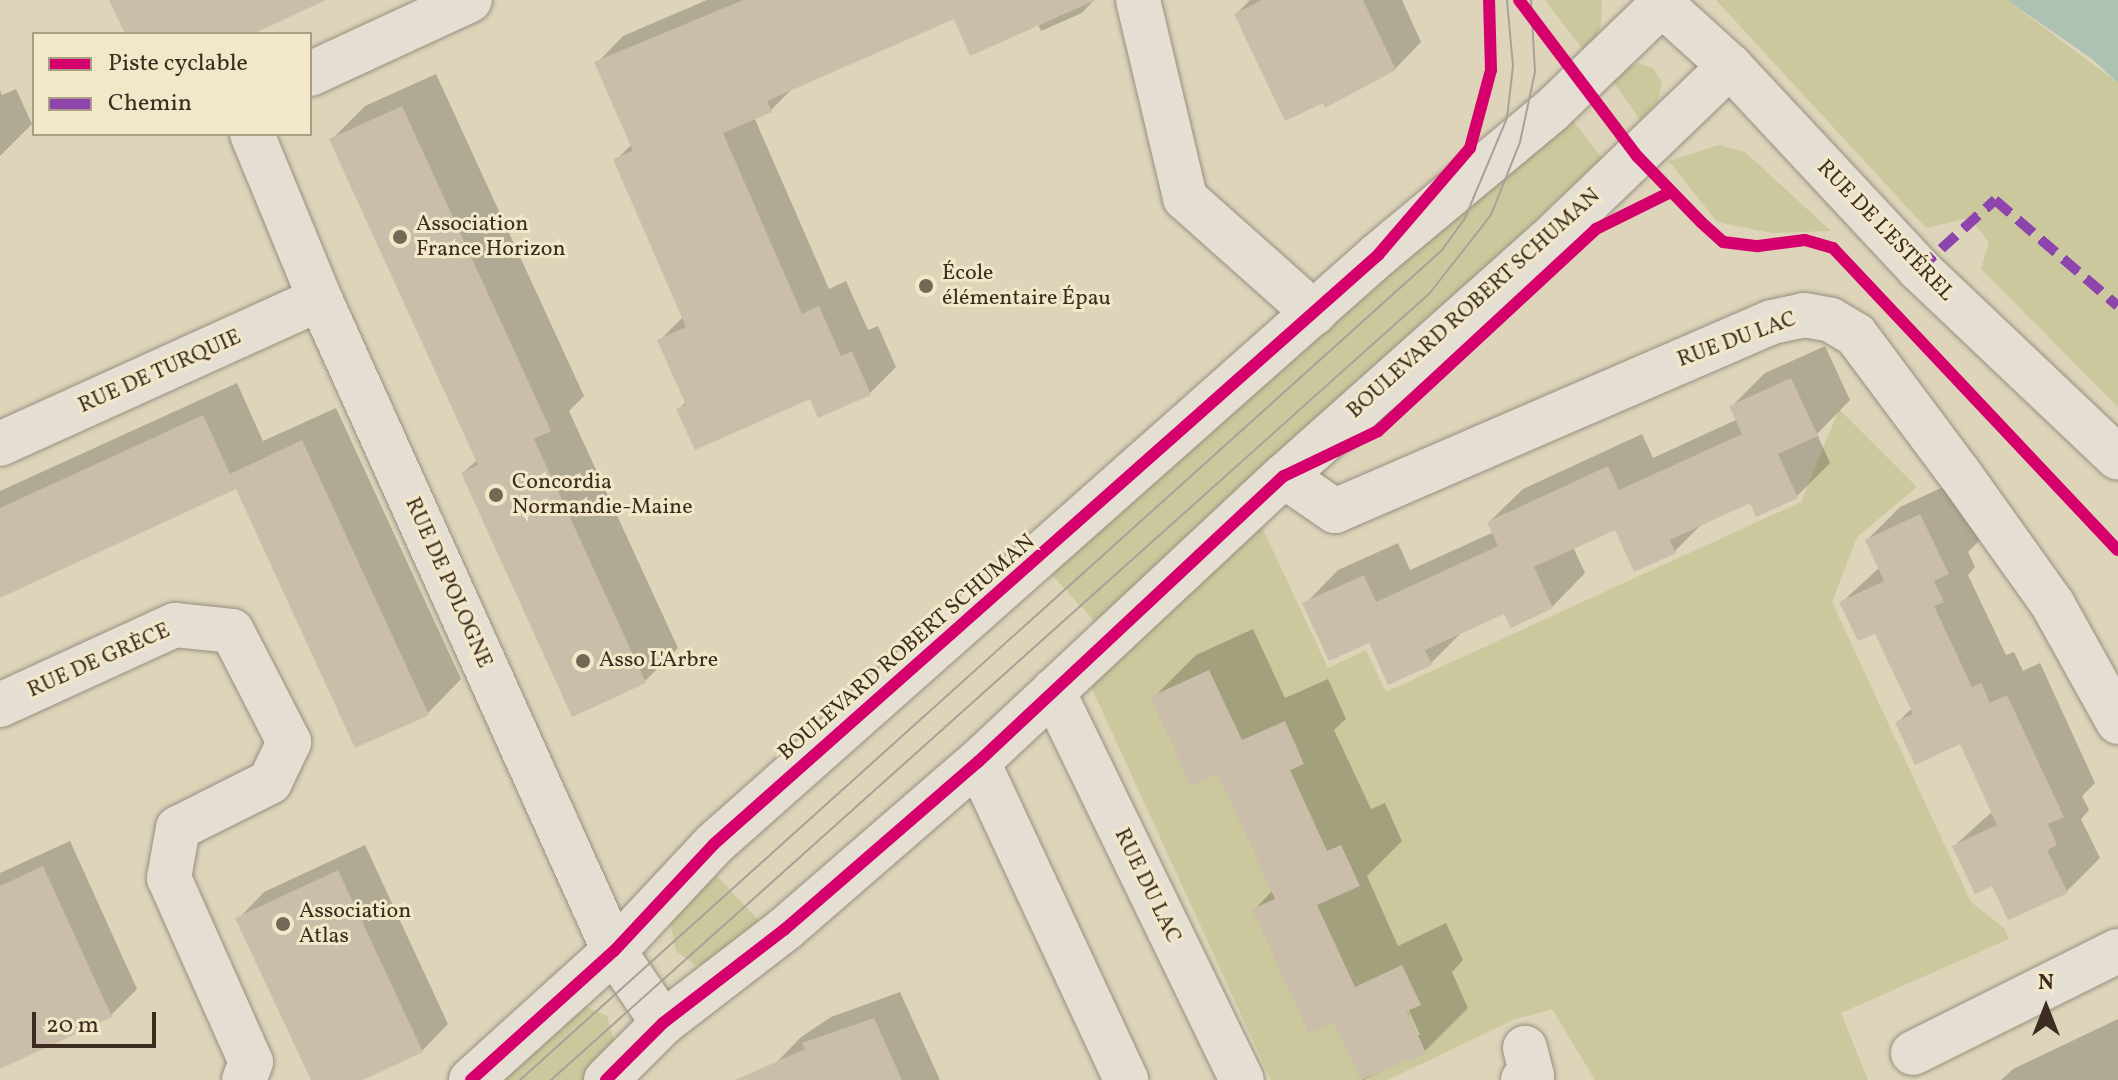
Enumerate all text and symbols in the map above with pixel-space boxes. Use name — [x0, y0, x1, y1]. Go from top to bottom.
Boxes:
legend — [32, 32, 312, 136]
text: Piste cyclable — [108, 47, 248, 81]
text: Chemin — [108, 87, 192, 121]
street label: RUE DE L'ESTÉREL — [1811, 155, 1959, 307]
street label: BOULEVARD ROBERT SCHUMAN — [1342, 183, 1606, 425]
place label: Association France Horizon — [416, 211, 566, 262]
marker: Association France Horizon — [391, 228, 409, 246]
place label: École élémentaire Épau — [942, 260, 1111, 312]
marker: École élémentaire Épau — [917, 277, 935, 295]
street label: RUE DU LAC — [1674, 306, 1800, 374]
street label: RUE DE TURQUIE — [74, 324, 246, 420]
place label: Concordia Normandie-Maine — [512, 469, 693, 520]
marker: Concordia Normandie-Maine — [487, 486, 505, 504]
street label: RUE DE POLOGNE — [399, 494, 497, 672]
street label: BOULEVARD ROBERT SCHUMAN — [773, 529, 1041, 767]
street label: RUE DE GRÈCE — [24, 618, 174, 704]
place label: Asso L'Arbre — [599, 648, 718, 674]
marker: Asso L'Arbre — [574, 652, 592, 670]
street label: RUE DU LAC — [1108, 824, 1186, 948]
place label: Association Atlas — [299, 898, 411, 950]
marker: Association Atlas — [274, 915, 292, 933]
north arrow — [2006, 968, 2086, 1048]
text: N — [2038, 968, 2054, 999]
scale bar — [36, 996, 160, 1046]
text: 20 m — [46, 1009, 99, 1043]

